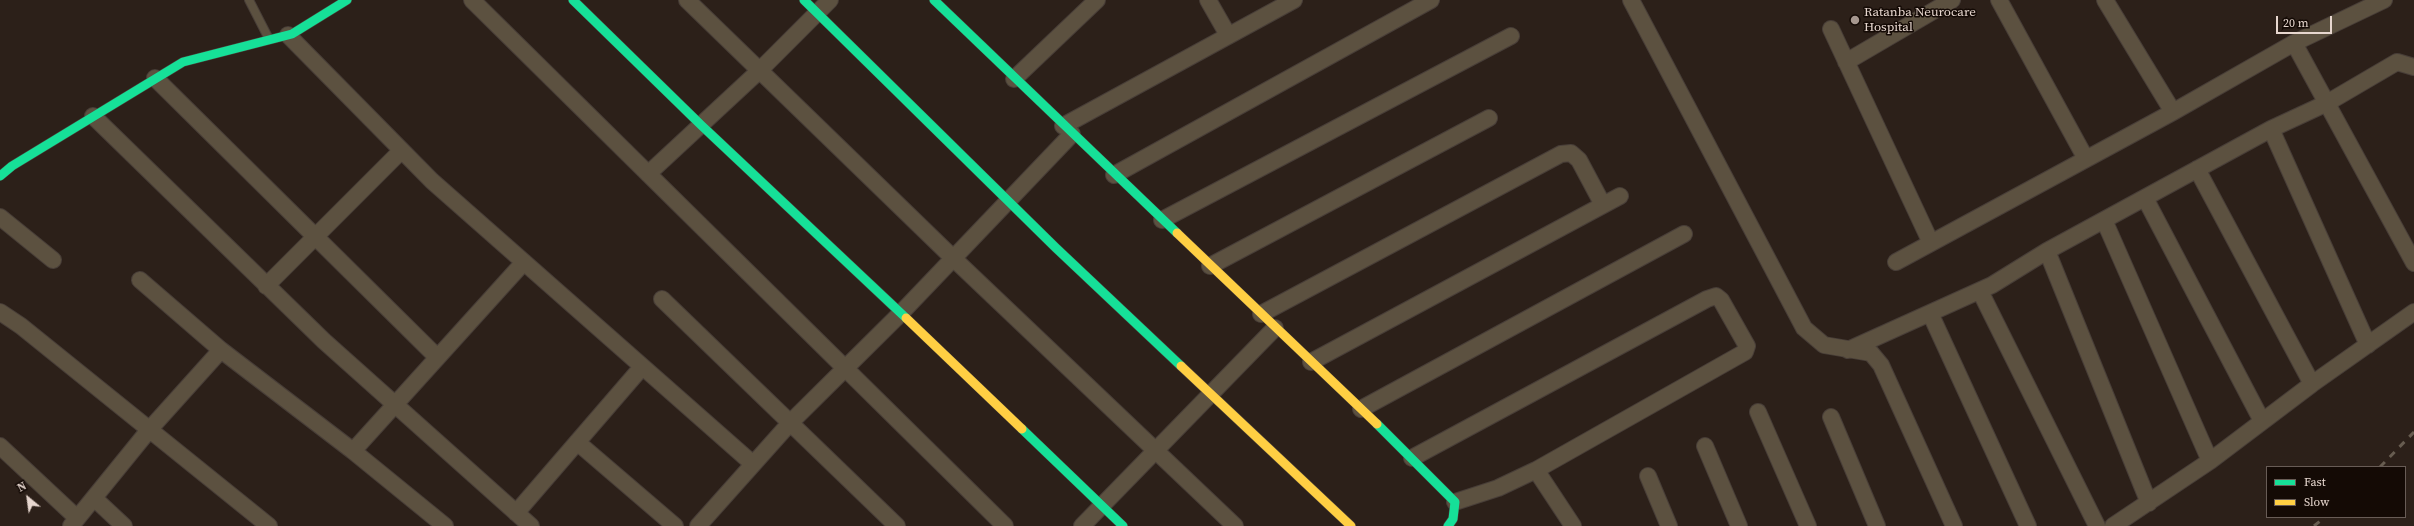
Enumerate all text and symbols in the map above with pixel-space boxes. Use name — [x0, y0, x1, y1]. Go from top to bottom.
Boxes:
place label: Ratanba Neurocare Hospital — [1864, 5, 1976, 36]
scale bar — [2278, 8, 2334, 34]
marker: Ratanba Neurocare Hospital — [1849, 14, 1861, 26]
text: 20 m — [2283, 15, 2309, 31]
legend — [2266, 466, 2406, 518]
text: Fast — [2304, 474, 2326, 490]
north arrow — [8, 478, 48, 518]
text: N — [15, 479, 29, 496]
text: Slow — [2304, 494, 2329, 510]

